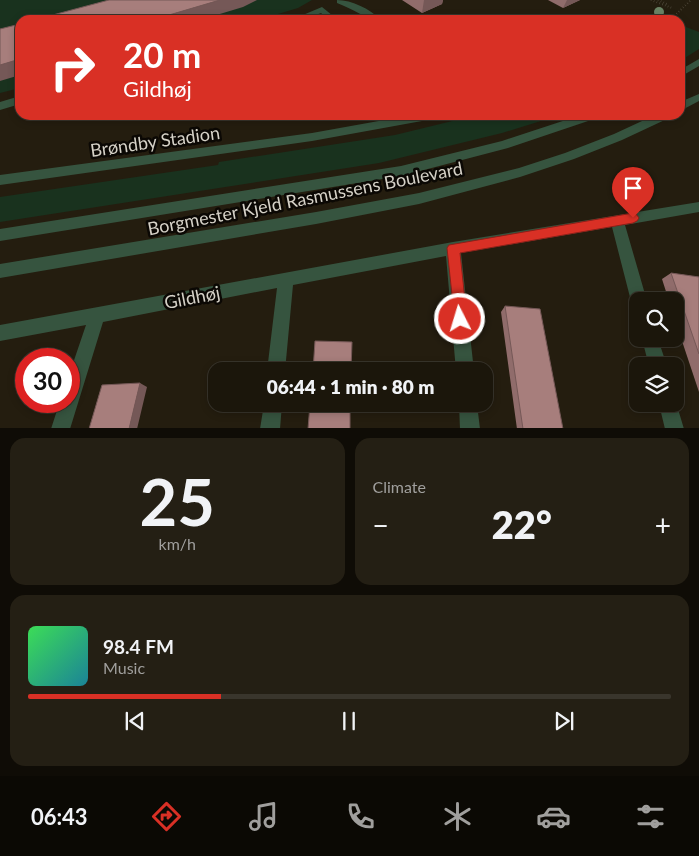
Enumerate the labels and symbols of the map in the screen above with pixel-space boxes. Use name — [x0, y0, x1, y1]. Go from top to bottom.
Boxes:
street label: Brøndby Stadion — [89, 121, 221, 161]
street label: Borgmester Kjeld Rasmussens Boulevard — [145, 157, 465, 239]
pin — [612, 167, 654, 218]
street label: Gildhøj — [162, 281, 222, 313]
position arrow — [433, 292, 485, 344]
speed limit sign: 30 — [15, 348, 80, 413]

